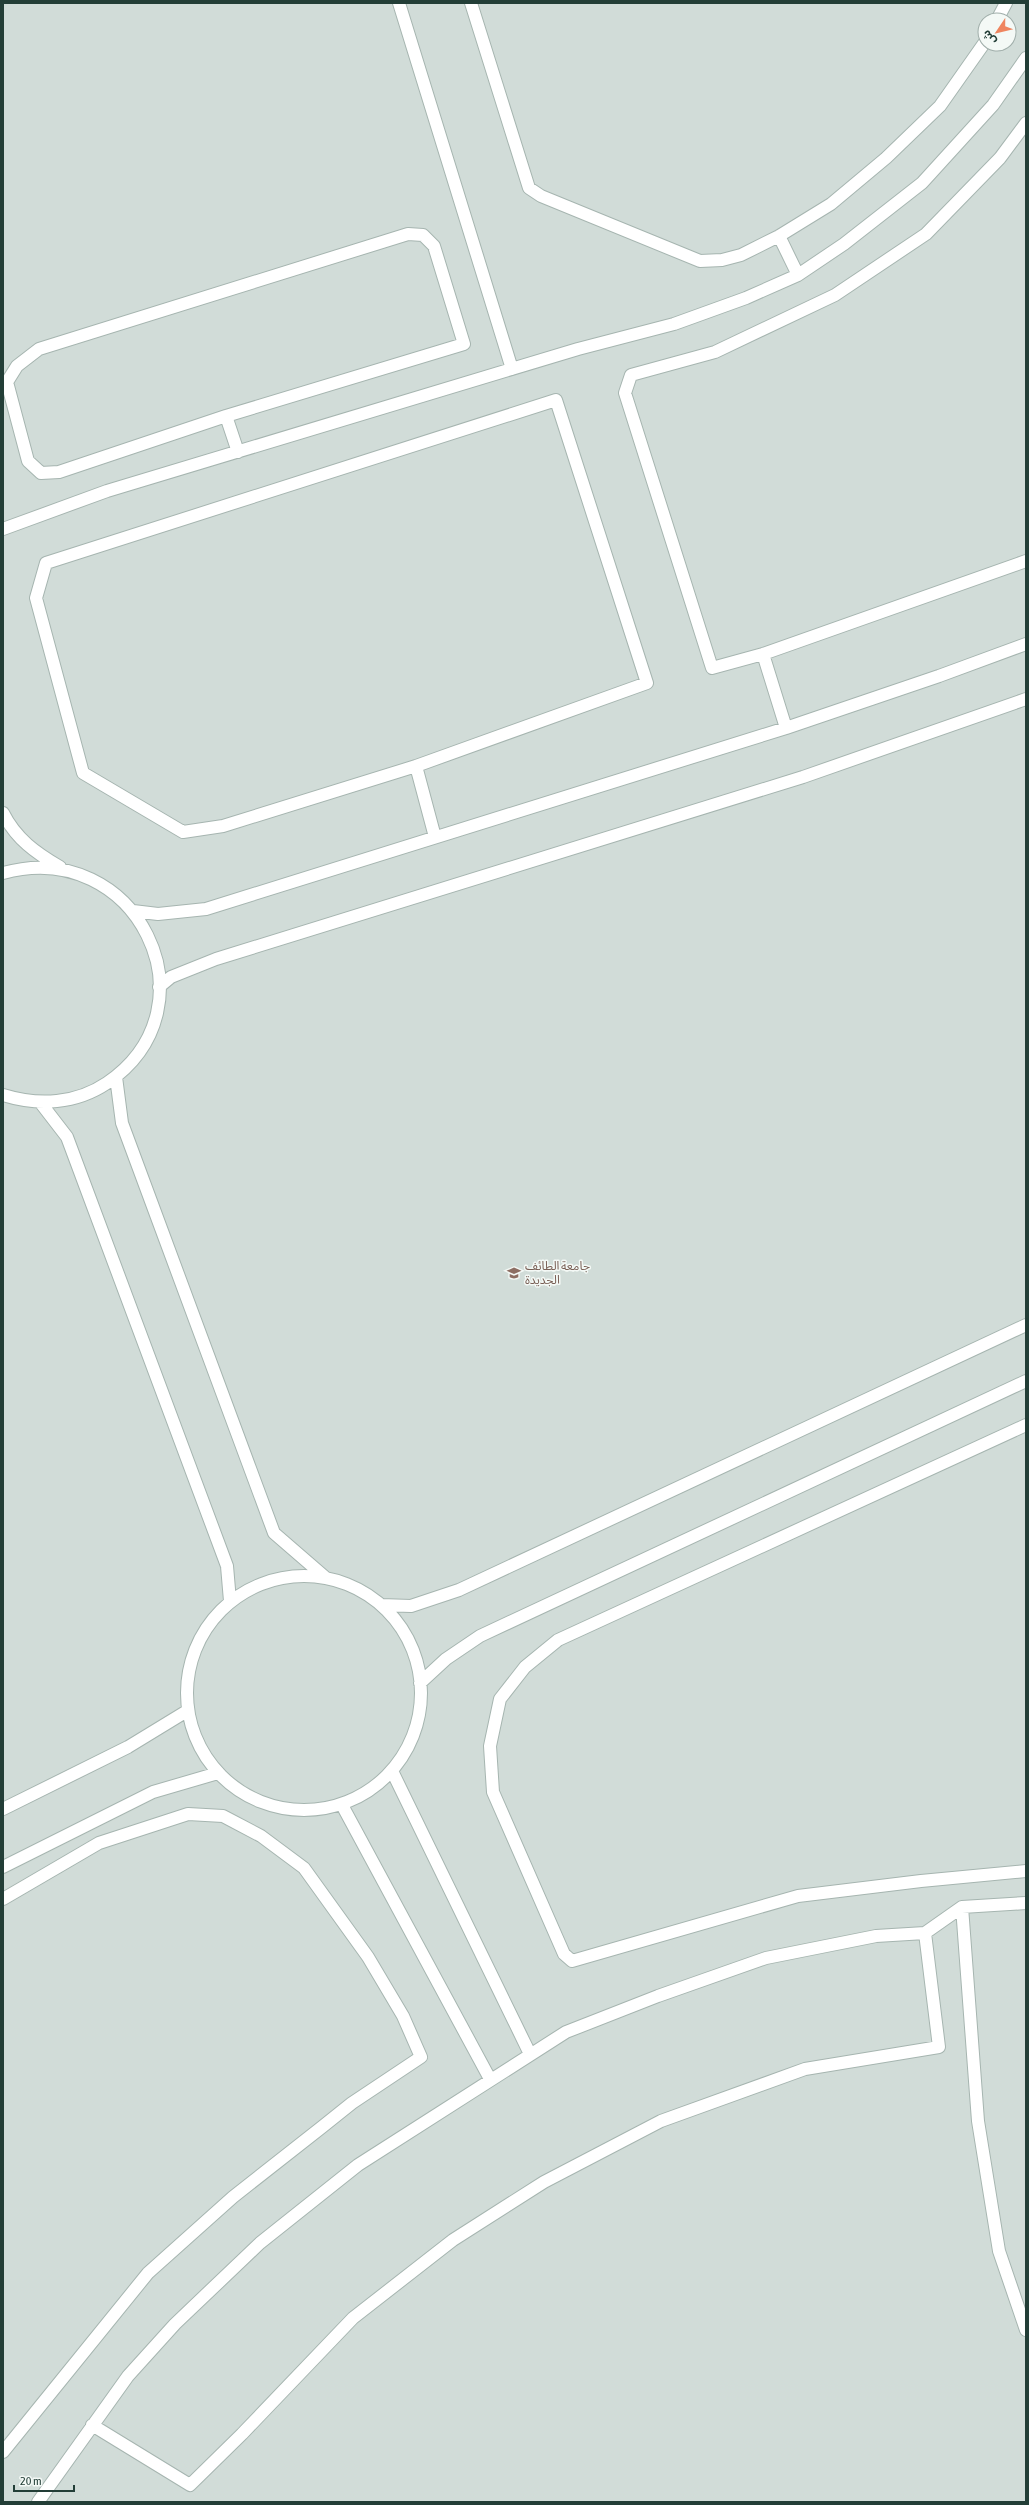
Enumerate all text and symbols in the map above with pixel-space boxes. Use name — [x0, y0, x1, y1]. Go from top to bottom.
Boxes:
north arrow — [977, 12, 1017, 52]
text: ش — [980, 28, 999, 47]
place label: جامعة الطائف الجديدة — [525, 1259, 590, 1287]
school or university icon: جامعة الطائف الجديدة — [506, 1265, 522, 1281]
scale bar — [14, 2467, 74, 2493]
text: 20 m — [20, 2474, 42, 2488]

